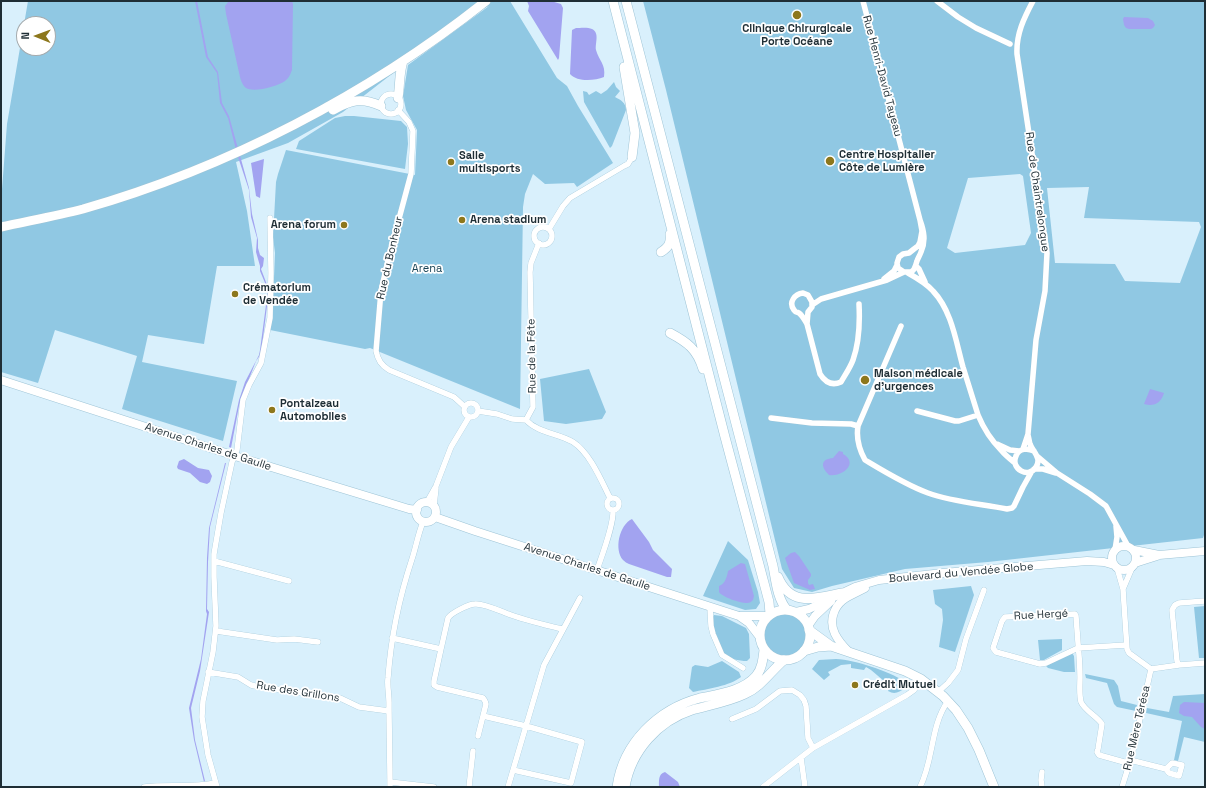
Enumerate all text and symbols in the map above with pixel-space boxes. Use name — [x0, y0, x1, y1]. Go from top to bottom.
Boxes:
marker: Clinique Chirurgicale Porte Océane — [791, 9, 803, 21]
street label: Rue Henri-David Tayeau — [859, 14, 905, 138]
north arrow — [16, 16, 56, 56]
place label: Clinique Chirurgicale Porte Océane — [742, 22, 852, 48]
text: N — [18, 32, 32, 40]
street label: Rue de Chaintrelongue — [1022, 131, 1052, 253]
place label: Centre Hospitalier Côte de Lumière — [839, 148, 935, 174]
place label: Salle multisports — [459, 149, 521, 175]
marker: Centre Hospitalier Côte de Lumière — [824, 155, 836, 167]
marker: Salle multisports — [446, 157, 456, 167]
place label: Arena stadium — [470, 213, 546, 227]
street label: Rue du Bonheur — [374, 215, 406, 301]
marker: Arena stadium — [457, 215, 467, 225]
place label: Arena forum — [271, 218, 336, 232]
marker: Arena forum — [339, 220, 349, 230]
park label: Arena — [412, 262, 442, 276]
place label: Crématorium de Vendée — [243, 281, 311, 307]
marker: Crématorium de Vendée — [230, 289, 240, 299]
street label: Rue de la Fête — [525, 318, 539, 394]
place label: Maison médicale d'urgences — [874, 367, 963, 393]
marker: Maison médicale d'urgences — [859, 374, 871, 386]
place label: Pontaizeau Automobiles — [280, 397, 346, 423]
marker: Pontaizeau Automobiles — [267, 405, 277, 415]
street label: Avenue Charles de Gaulle — [143, 420, 273, 474]
street label: Avenue Charles de Gaulle — [522, 540, 652, 594]
street label: Boulevard du Vendée Globe — [888, 560, 1034, 586]
street label: Rue Hergé — [1014, 607, 1068, 623]
place label: Crédit Mutuel — [863, 678, 936, 692]
street label: Rue des Grillons — [255, 679, 341, 705]
marker: Crédit Mutuel — [850, 680, 860, 690]
street label: Rue Mère Térésa — [1121, 684, 1153, 772]

